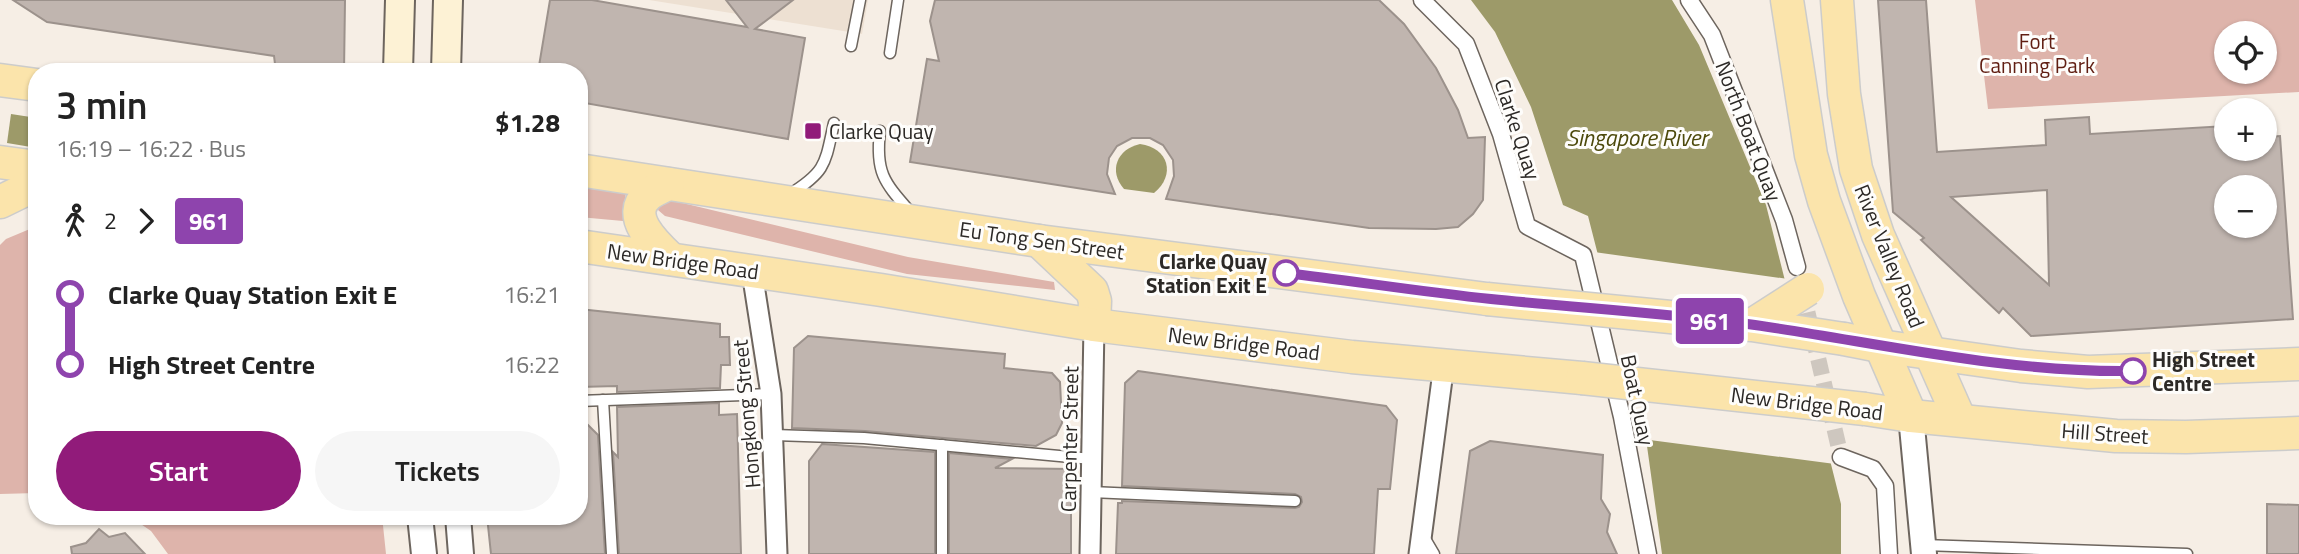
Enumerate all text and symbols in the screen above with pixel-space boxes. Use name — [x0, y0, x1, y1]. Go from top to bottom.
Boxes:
map controls — [2214, 21, 2277, 238]
button: locate — [2214, 21, 2277, 84]
park label: Fort Canning Park — [1979, 25, 2095, 81]
street label: North Boat Quay — [1708, 56, 1790, 206]
street label: Clarke Quay — [1487, 74, 1549, 184]
text: 3 min — [56, 76, 147, 134]
button: + — [2214, 98, 2277, 161]
text: $1.28 — [495, 103, 560, 142]
place label: Clarke Quay — [829, 115, 934, 147]
water label: Singapore River — [1566, 120, 1710, 155]
marker: Clarke Quay — [803, 121, 823, 141]
text: 16:19 – 16:22 · Bus — [56, 131, 246, 166]
button: − — [2214, 175, 2277, 238]
street label: River Valley Road — [1847, 179, 1933, 333]
icon: walk — [56, 202, 94, 240]
icon: forward — [127, 202, 165, 240]
text: 2 — [104, 203, 117, 238]
text: 961 — [189, 203, 229, 239]
street label: Eu Tong Sen Street — [958, 213, 1127, 267]
street label: New Bridge Road — [605, 235, 761, 287]
place label: Clarke Quay Station Exit E — [1146, 245, 1267, 301]
marker: Clarke Quay Station Exit E — [1273, 260, 1299, 286]
text: Clarke Quay Station Exit E — [108, 275, 397, 314]
text: 16:21 — [503, 277, 560, 312]
line badge: 961 — [1670, 298, 1750, 344]
text: 961 — [1690, 303, 1730, 339]
street label: New Bridge Road — [1166, 318, 1322, 368]
street label: Hongkong Street — [724, 338, 768, 490]
place label: High Street Centre — [2152, 343, 2255, 399]
text: High Street Centre — [108, 345, 315, 384]
text: 16:22 — [503, 347, 560, 382]
street label: Boat Quay — [1613, 352, 1663, 448]
marker: High Street Centre — [2120, 358, 2146, 384]
street label: Carpenter Street — [1052, 365, 1086, 512]
street label: New Bridge Road — [1729, 378, 1885, 428]
street label: Hill Street — [2060, 414, 2150, 452]
button: Start — [56, 431, 301, 511]
button: Tickets — [315, 431, 560, 511]

